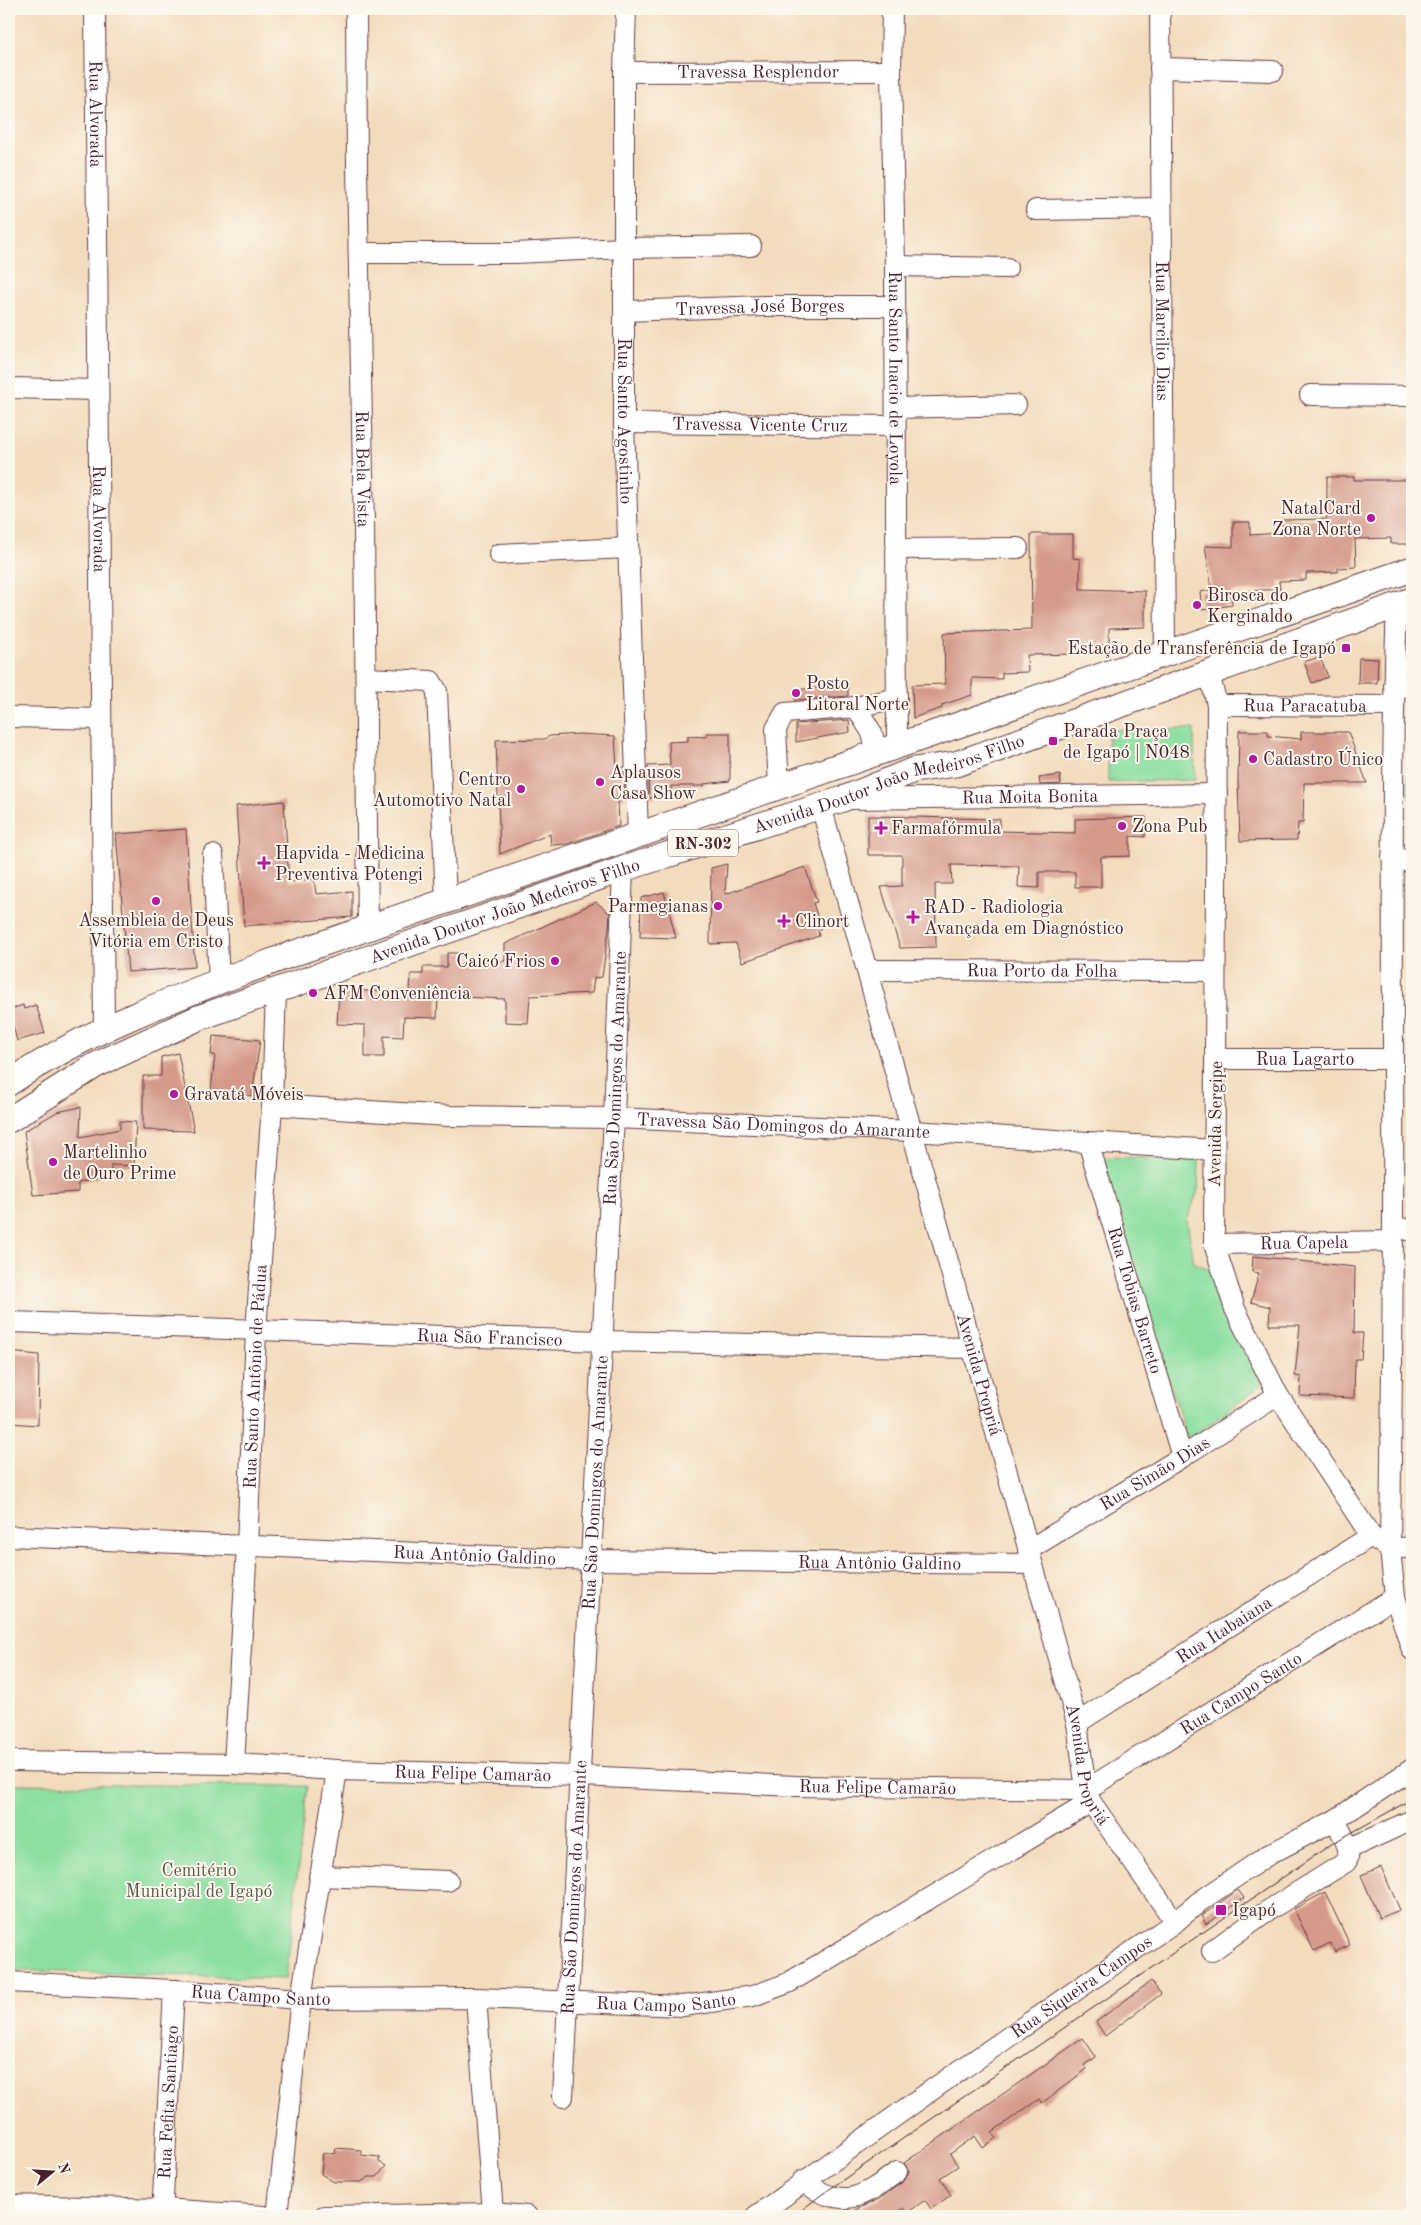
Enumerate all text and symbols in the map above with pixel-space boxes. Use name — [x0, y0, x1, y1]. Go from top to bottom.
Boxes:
street label: Rua Alvorada — [85, 60, 104, 168]
street label: Travessa Resplendor — [677, 63, 840, 82]
street label: Rua Marcilio Dias — [1152, 261, 1171, 401]
street label: Rua Santo Inacio de Loyola — [885, 271, 904, 485]
street label: Travessa José Borges — [675, 298, 845, 319]
street label: Rua Santo Agostinho — [614, 338, 635, 505]
street label: Rua Bela Vista — [352, 410, 372, 528]
street label: Travessa Vicente Cruz — [672, 416, 848, 435]
street label: Rua Alvorada — [89, 465, 108, 573]
place label: NatalCard Zona Norte — [1272, 500, 1361, 539]
marker: NatalCard Zona Norte — [1365, 512, 1377, 524]
place label: Birosca do Kerginaldo — [1207, 587, 1293, 626]
marker: Birosca do Kerginaldo — [1191, 599, 1203, 611]
place label: Estação de Transferência de Igapó — [1068, 640, 1336, 658]
marker: Estação de Transferência de Igapó — [1340, 642, 1352, 654]
place label: Posto Litoral Norte — [806, 675, 909, 714]
marker: Posto Litoral Norte — [790, 687, 802, 699]
street label: Rua Paracatuba — [1243, 697, 1367, 716]
place label: Parada Praça de Igapó | N048 — [1063, 723, 1190, 762]
street label: Avenida Doutor João Medeiros Filho — [751, 732, 1027, 837]
marker: Parada Praça de Igapó | N048 — [1047, 735, 1059, 747]
place label: Cadastro Único — [1263, 746, 1383, 769]
marker: Cadastro Único — [1247, 753, 1259, 765]
place label: Aplausos Casa Show — [610, 764, 696, 803]
place label: Centro Automotivo Natal — [373, 771, 511, 810]
marker: Aplausos Casa Show — [594, 776, 606, 788]
marker: Centro Automotivo Natal — [515, 783, 527, 795]
street label: Rua Moita Bonita — [961, 788, 1099, 807]
place label: Zona Pub — [1132, 818, 1207, 836]
place label: Farmafórmula — [891, 820, 1001, 838]
marker: Zona Pub — [1116, 820, 1128, 832]
marker: Farmafórmula — [875, 822, 887, 834]
road number: RN-302 — [668, 830, 738, 856]
place label: Hapvida - Medicina Preventiva Potengi — [275, 845, 425, 884]
marker: Hapvida - Medicina Preventiva Potengi — [257, 856, 271, 870]
street label: Avenida Doutor João Medeiros Filho — [367, 856, 642, 967]
marker: Assembleia de Deus Vitória em Cristo — [150, 895, 162, 907]
place label: Parmegianas — [608, 898, 708, 916]
place label: RAD - Radiologia Avançada em Diagnóstico — [924, 899, 1124, 938]
marker: Parmegianas — [712, 900, 724, 912]
marker: RAD - Radiologia Avançada em Diagnóstico — [906, 910, 920, 924]
place label: Assembleia de Deus Vitória em Cristo — [78, 912, 234, 951]
place label: Clinort — [795, 913, 849, 931]
marker: Clinort — [777, 914, 791, 928]
street label: Rua São Domingos do Amarante — [601, 951, 630, 1206]
place label: Caicó Frios — [456, 953, 545, 971]
marker: Caicó Frios — [549, 955, 561, 967]
street label: Rua Porto da Folha — [966, 962, 1118, 981]
place label: AFM Conveniência — [323, 985, 471, 1003]
marker: AFM Conveniência — [307, 987, 319, 999]
street label: Rua Lagarto — [1256, 1051, 1354, 1069]
street label: Avenida Sergipe — [1206, 1061, 1226, 1187]
place label: Gravatá Móveis — [184, 1086, 304, 1104]
marker: Gravatá Móveis — [168, 1088, 180, 1100]
street label: Travessa São Domingos do Amarante — [636, 1111, 931, 1142]
place label: Martelinho de Ouro Prime — [63, 1144, 176, 1183]
marker: Martelinho de Ouro Prime — [47, 1156, 59, 1168]
street label: Rua Tobias Barreto — [1104, 1225, 1165, 1376]
street label: Rua Capela — [1259, 1234, 1349, 1253]
street label: Rua Santo Antônio de Pádua — [241, 1264, 271, 1489]
street label: Avenida Propriá — [953, 1311, 1004, 1438]
street label: Rua São Francisco — [416, 1327, 563, 1350]
street label: Rua São Domingos do Amarante — [580, 1355, 612, 1611]
street label: Rua Simão Dias — [1097, 1433, 1213, 1514]
street label: Rua Antônio Galdino — [393, 1544, 557, 1569]
street label: Rua Antônio Galdino — [798, 1554, 961, 1573]
street label: Rua Itabaiana — [1173, 1593, 1275, 1667]
street label: Rua Campo Santo — [1177, 1649, 1306, 1739]
street label: Avenida Propriá — [1062, 1701, 1112, 1829]
street label: Rua São Domingos do Amarante — [559, 1760, 591, 2015]
street label: Rua Felipe Camarão — [394, 1763, 552, 1785]
street label: Rua Felipe Camarão — [799, 1778, 956, 1798]
park label: Cemitério Municipal de Igapó — [126, 1862, 272, 1901]
place label: Igapó — [1232, 1902, 1276, 1920]
marker: Igapó — [1214, 1903, 1228, 1917]
street label: Rua Siqueira Campos — [1008, 1933, 1156, 2042]
street label: Rua Campo Santo — [190, 1983, 331, 2009]
street label: Rua Campo Santo — [596, 1991, 737, 2016]
street label: Rua Fefita Santiago — [156, 2025, 182, 2180]
north arrow — [28, 2148, 78, 2198]
text: N — [55, 2161, 72, 2176]

